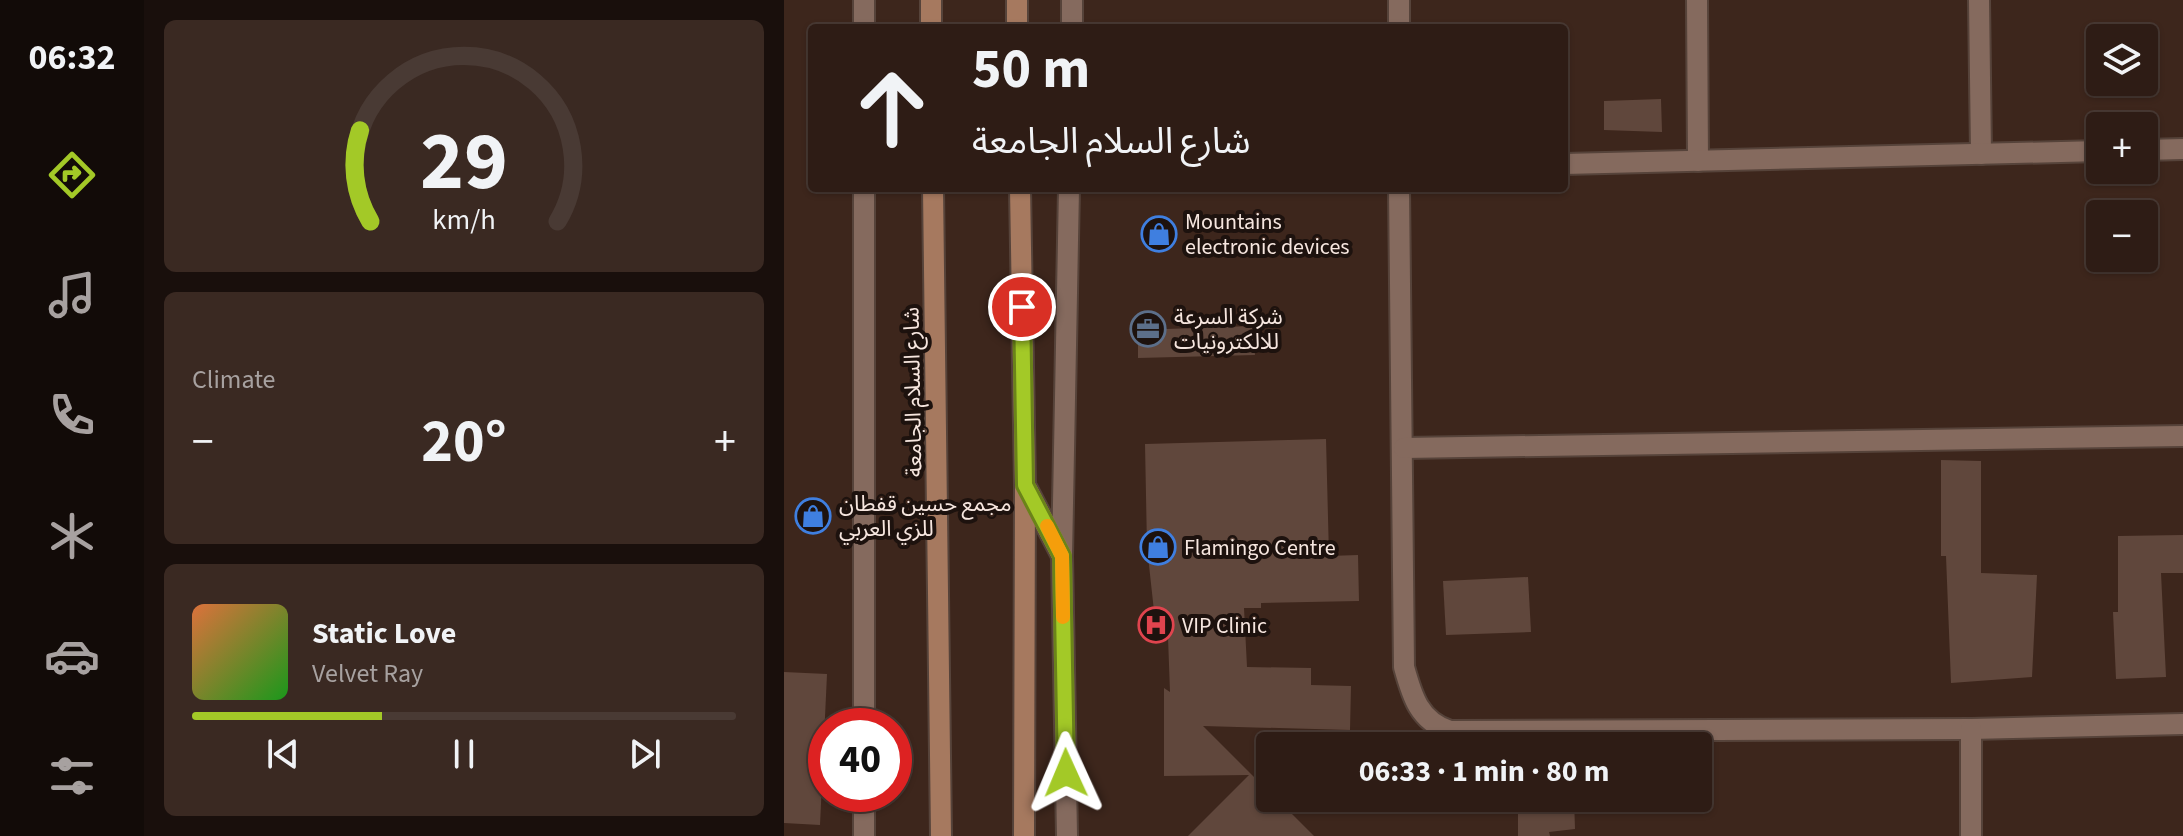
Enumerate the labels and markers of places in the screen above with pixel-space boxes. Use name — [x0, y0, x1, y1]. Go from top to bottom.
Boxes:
place label: Mountains electronic devices — [1185, 206, 1350, 263]
shop icon: Mountains electronic devices — [1140, 215, 1178, 253]
pin — [988, 273, 1056, 341]
place label: شركة السرعة للالكترونيات — [1174, 301, 1283, 358]
office icon: شركة السرعة للالكترونيات — [1129, 310, 1167, 348]
place label: مجمع حسين قفطان للزي العربي — [839, 488, 1012, 545]
shop icon: مجمع حسين قفطان للزي العربي — [794, 497, 832, 535]
shop icon: Flamingo Centre — [1139, 528, 1177, 566]
place label: Flamingo Centre — [1184, 532, 1336, 564]
hospital icon: VIP Clinic — [1137, 606, 1175, 644]
place label: VIP Clinic — [1182, 610, 1267, 642]

